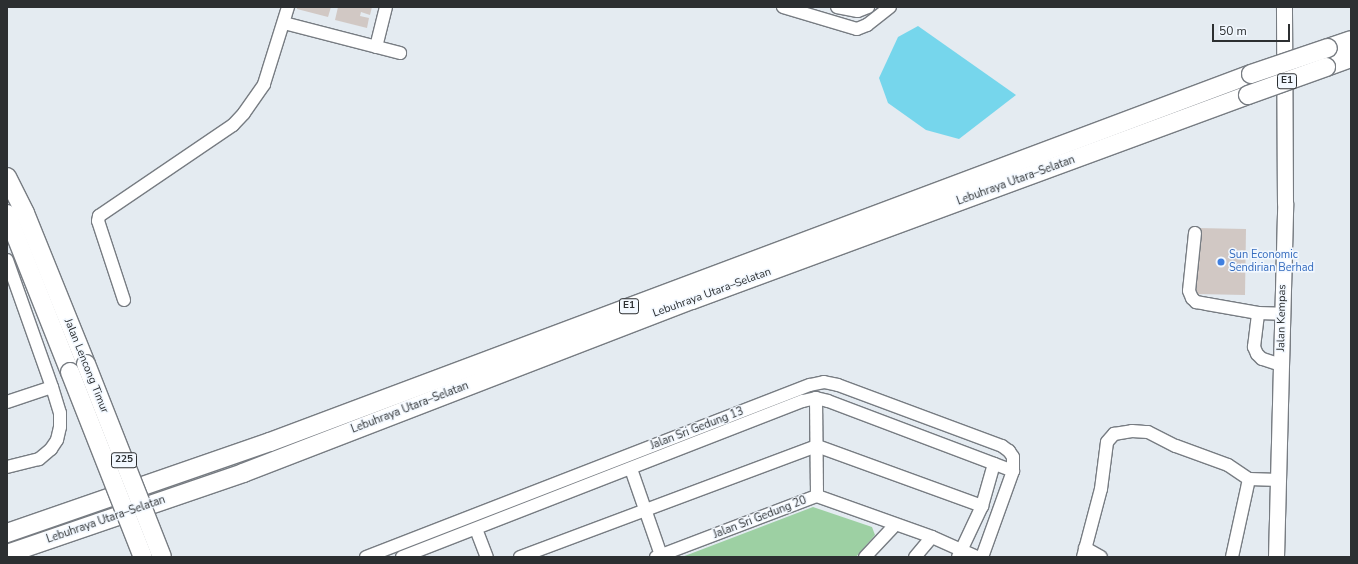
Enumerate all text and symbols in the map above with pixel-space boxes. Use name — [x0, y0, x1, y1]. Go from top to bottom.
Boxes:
scale bar — [1214, 16, 1292, 42]
text: 50 m — [1219, 23, 1247, 39]
road number: E1 — [1277, 73, 1297, 89]
street label: Lebuhraya Utara–Selatan — [955, 153, 1077, 209]
place label: Sun Economic Sendirian Berhad — [1229, 249, 1314, 275]
marker: Sun Economic Sendirian Berhad — [1216, 257, 1226, 267]
street label: Lebuhraya Utara–Selatan — [651, 265, 773, 321]
street label: Jalan Kempas — [1275, 284, 1289, 352]
road number: E1 — [619, 298, 639, 314]
street label: Jalan Lencong Timur — [61, 317, 111, 415]
street label: Lebuhraya Utara–Selatan — [349, 379, 471, 437]
street label: Jalan Sri Gedung 13 — [649, 405, 745, 453]
road number: 225 — [111, 452, 137, 468]
street label: Lebuhraya Utara–Selatan — [45, 493, 167, 547]
street label: Jalan Sri Gedung 20 — [712, 494, 808, 542]

